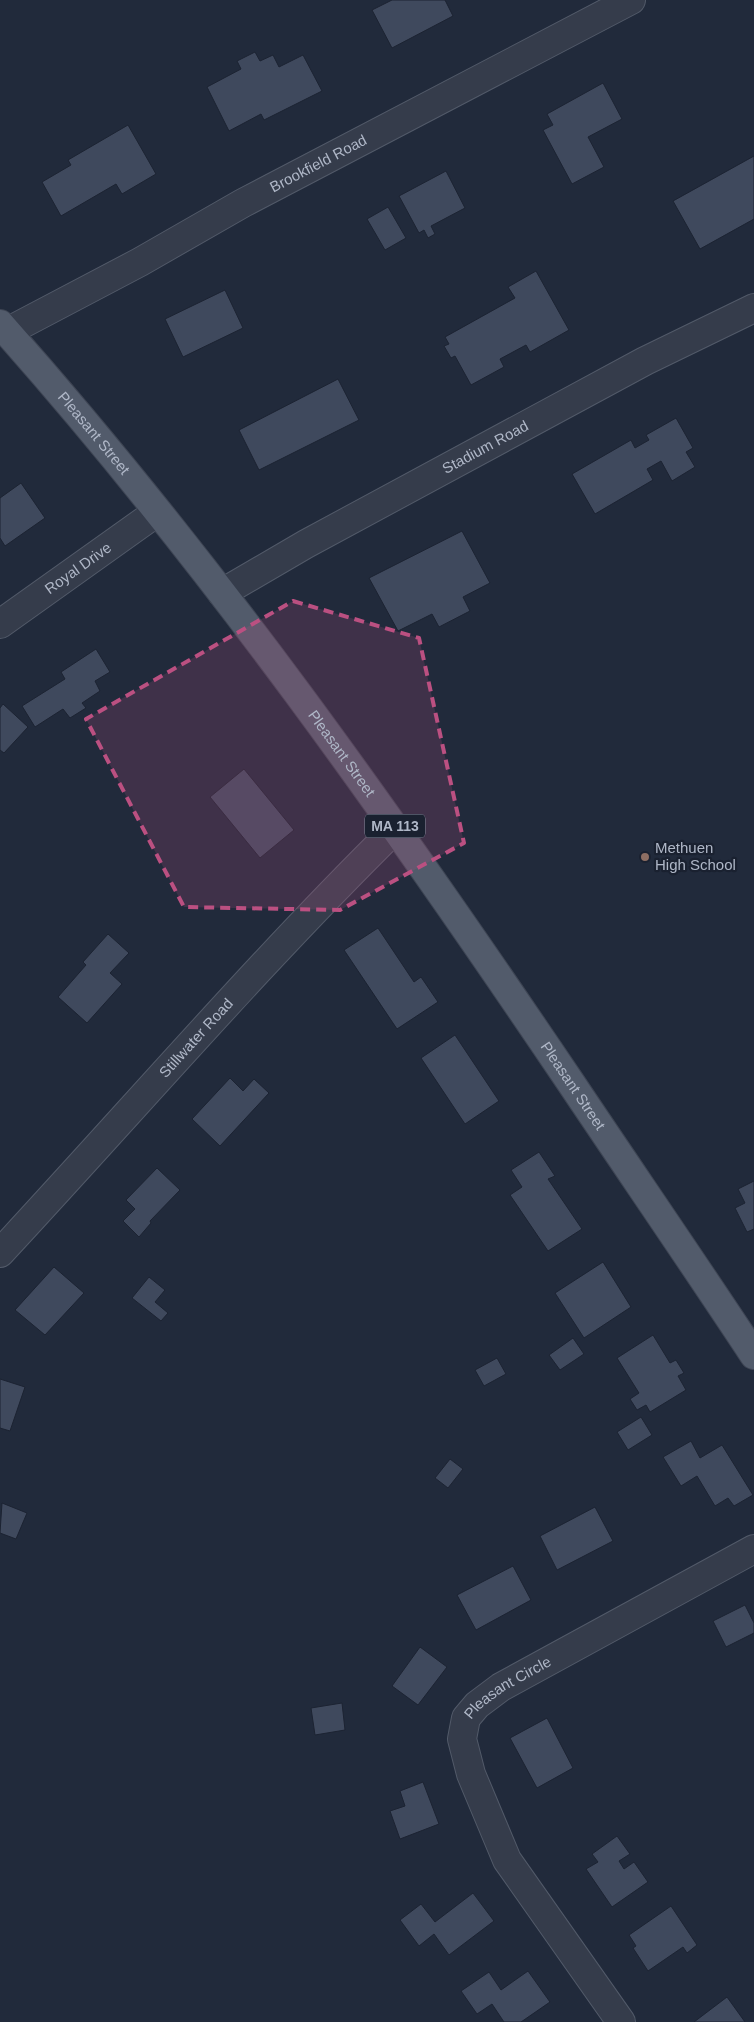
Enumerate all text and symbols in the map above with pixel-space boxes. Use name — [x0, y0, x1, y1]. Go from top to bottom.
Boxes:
street label: Brookfield Road — [267, 131, 369, 195]
street label: Pleasant Street — [55, 388, 134, 478]
street label: Stadium Road — [439, 417, 531, 477]
street label: Royal Drive — [41, 538, 114, 597]
street label: Pleasant Street — [305, 707, 379, 800]
road number: MA 113 — [365, 814, 425, 838]
place label: Methuen High School — [655, 839, 736, 873]
marker: Methuen High School — [639, 851, 651, 863]
street label: Stillwater Road — [155, 995, 236, 1081]
street label: Pleasant Street — [538, 1038, 610, 1134]
street label: Pleasant Circle — [460, 1652, 554, 1722]

